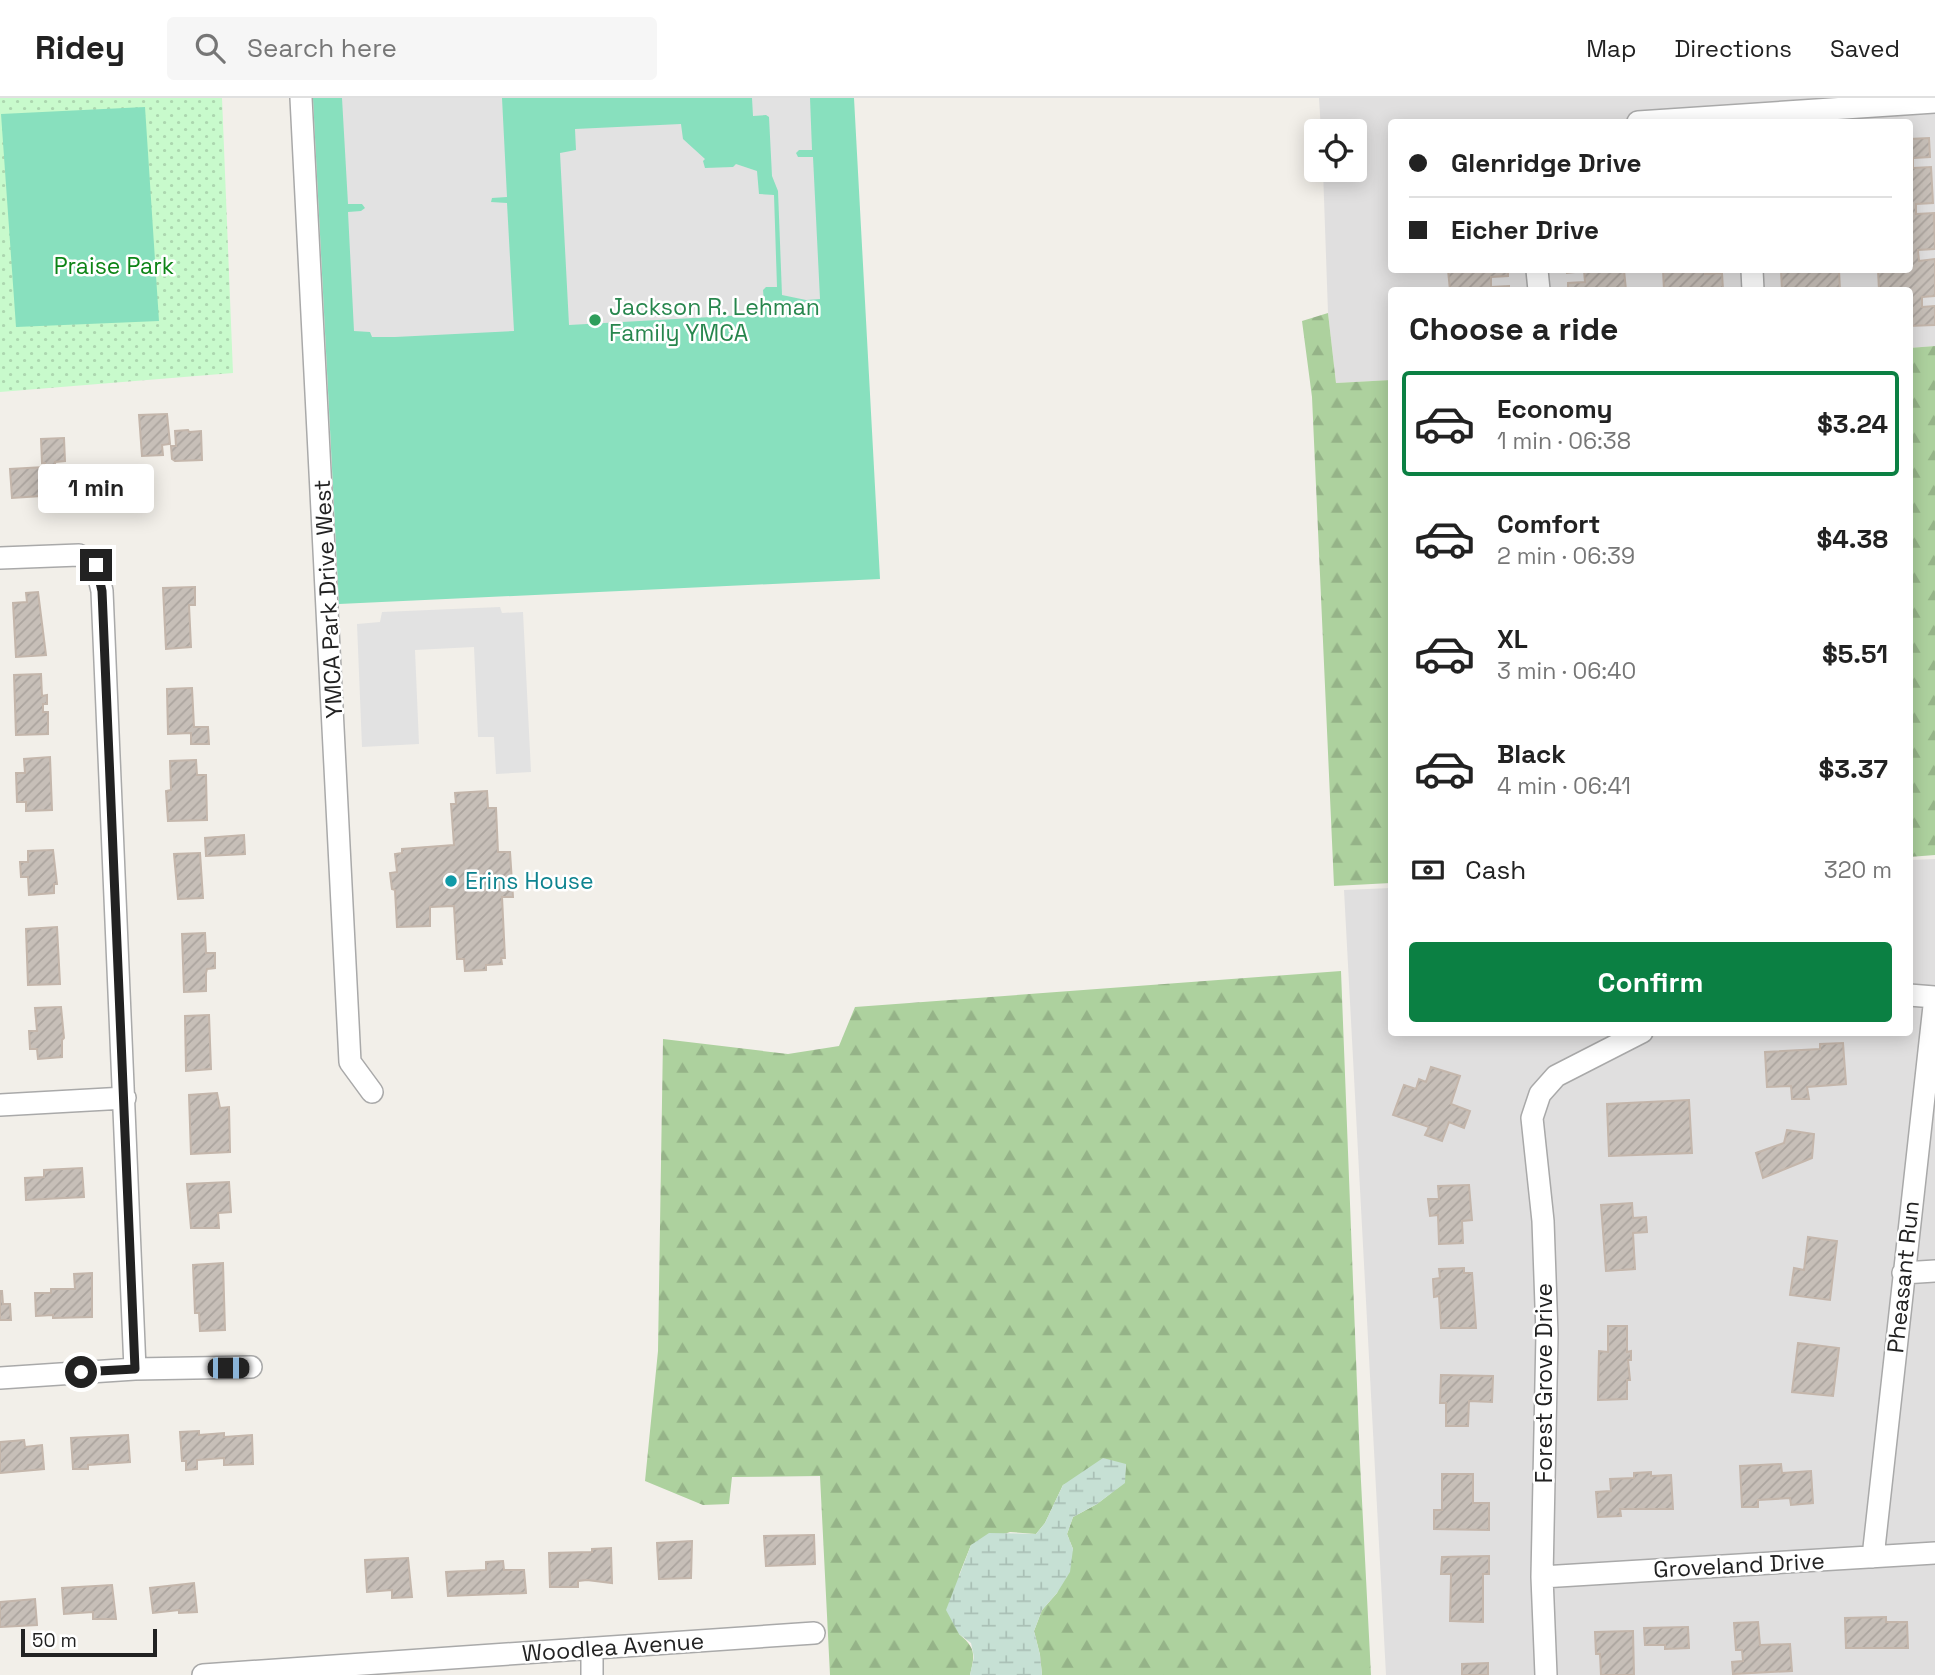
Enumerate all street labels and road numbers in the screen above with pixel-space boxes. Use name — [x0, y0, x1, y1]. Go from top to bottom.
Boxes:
street label: YMCA Park Drive West — [307, 479, 349, 719]
street label: Pheasant Run — [1880, 1199, 1926, 1355]
street label: Forest Grove Drive — [1529, 1283, 1559, 1483]
street label: Groveland Drive — [1653, 1546, 1825, 1584]
street label: Woodlea Avenue — [521, 1626, 705, 1668]

